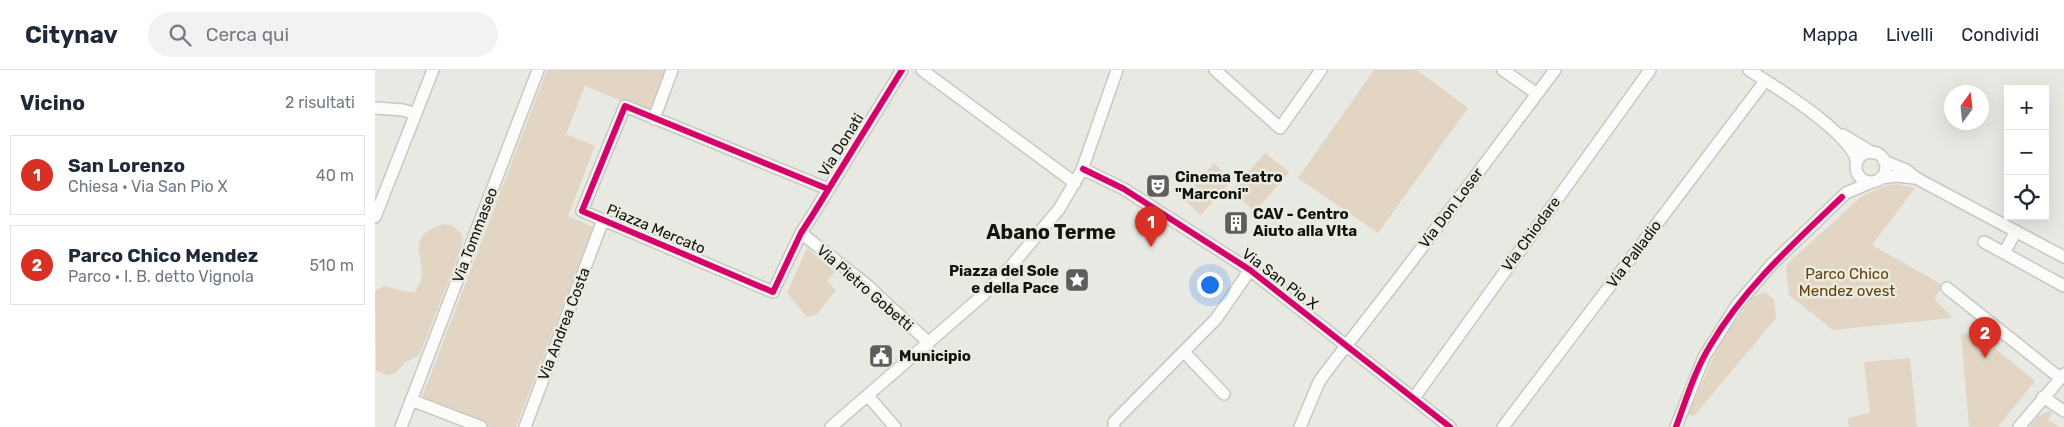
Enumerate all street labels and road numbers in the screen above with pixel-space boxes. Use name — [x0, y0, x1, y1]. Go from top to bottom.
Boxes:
street label: Via Donati — [815, 110, 867, 180]
street label: Via Don Loser — [1415, 164, 1487, 252]
street label: Via Tommaseo — [449, 185, 501, 285]
street label: Via Chiodare — [1498, 193, 1564, 275]
street label: Piazza Mercato — [604, 200, 708, 258]
street label: Via Palladio — [1603, 217, 1665, 291]
street label: Via Pietro Gobetti — [813, 241, 917, 335]
street label: Via San Pio X — [1238, 244, 1322, 314]
street label: Via Andrea Costa — [534, 265, 594, 383]

